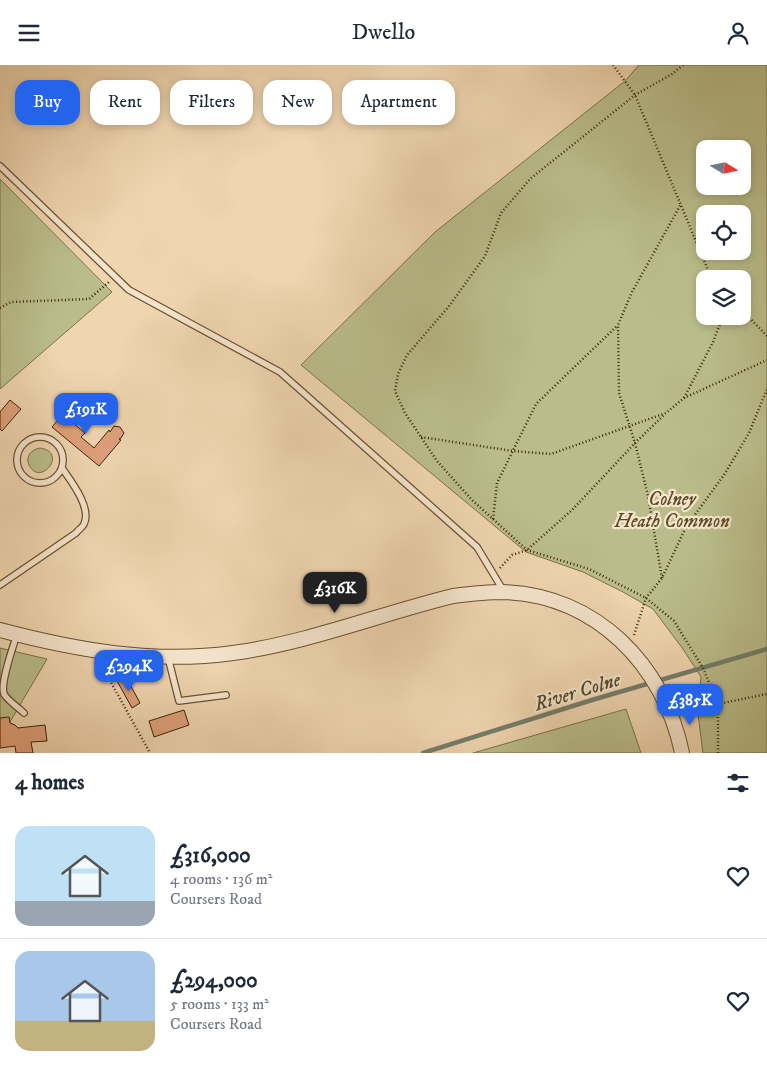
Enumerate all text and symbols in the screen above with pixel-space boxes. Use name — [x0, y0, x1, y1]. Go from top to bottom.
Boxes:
icon: menu — [15, 19, 43, 47]
text: Dwello — [352, 19, 415, 46]
icon: person — [724, 19, 752, 47]
chip: Buy — [15, 80, 80, 125]
chip: Rent — [90, 80, 160, 125]
chip: Filters — [170, 80, 253, 125]
chip: New — [263, 80, 332, 125]
chip: Apartment — [342, 80, 455, 125]
north arrow — [696, 140, 751, 195]
map controls — [696, 140, 751, 325]
button: locate — [696, 205, 751, 260]
button: layers — [696, 270, 751, 325]
pin: £191K — [51, 393, 121, 435]
text: £191K — [65, 399, 107, 419]
park label: Colney Heath Common — [613, 488, 730, 533]
pin: £316K — [300, 571, 370, 614]
text: £316K — [314, 578, 356, 598]
pin: £294K — [94, 649, 164, 692]
text: £294K — [105, 656, 153, 676]
water label: River Colne — [530, 667, 625, 718]
pin: £385K — [655, 683, 725, 726]
text: £385K — [668, 690, 712, 710]
icon: filters — [724, 769, 752, 797]
text: 4 homes — [15, 770, 84, 796]
text: £316,000 — [170, 843, 251, 869]
icon: home — [55, 846, 115, 906]
icon: heart — [724, 862, 752, 890]
text: 4 rooms · 136 m² — [170, 869, 273, 889]
text: Coursers Road — [170, 889, 262, 909]
text: £294,000 — [170, 968, 258, 994]
icon: home — [55, 971, 115, 1031]
icon: heart — [724, 987, 752, 1015]
text: 5 rooms · 133 m² — [170, 994, 269, 1014]
text: Coursers Road — [170, 1014, 262, 1034]

